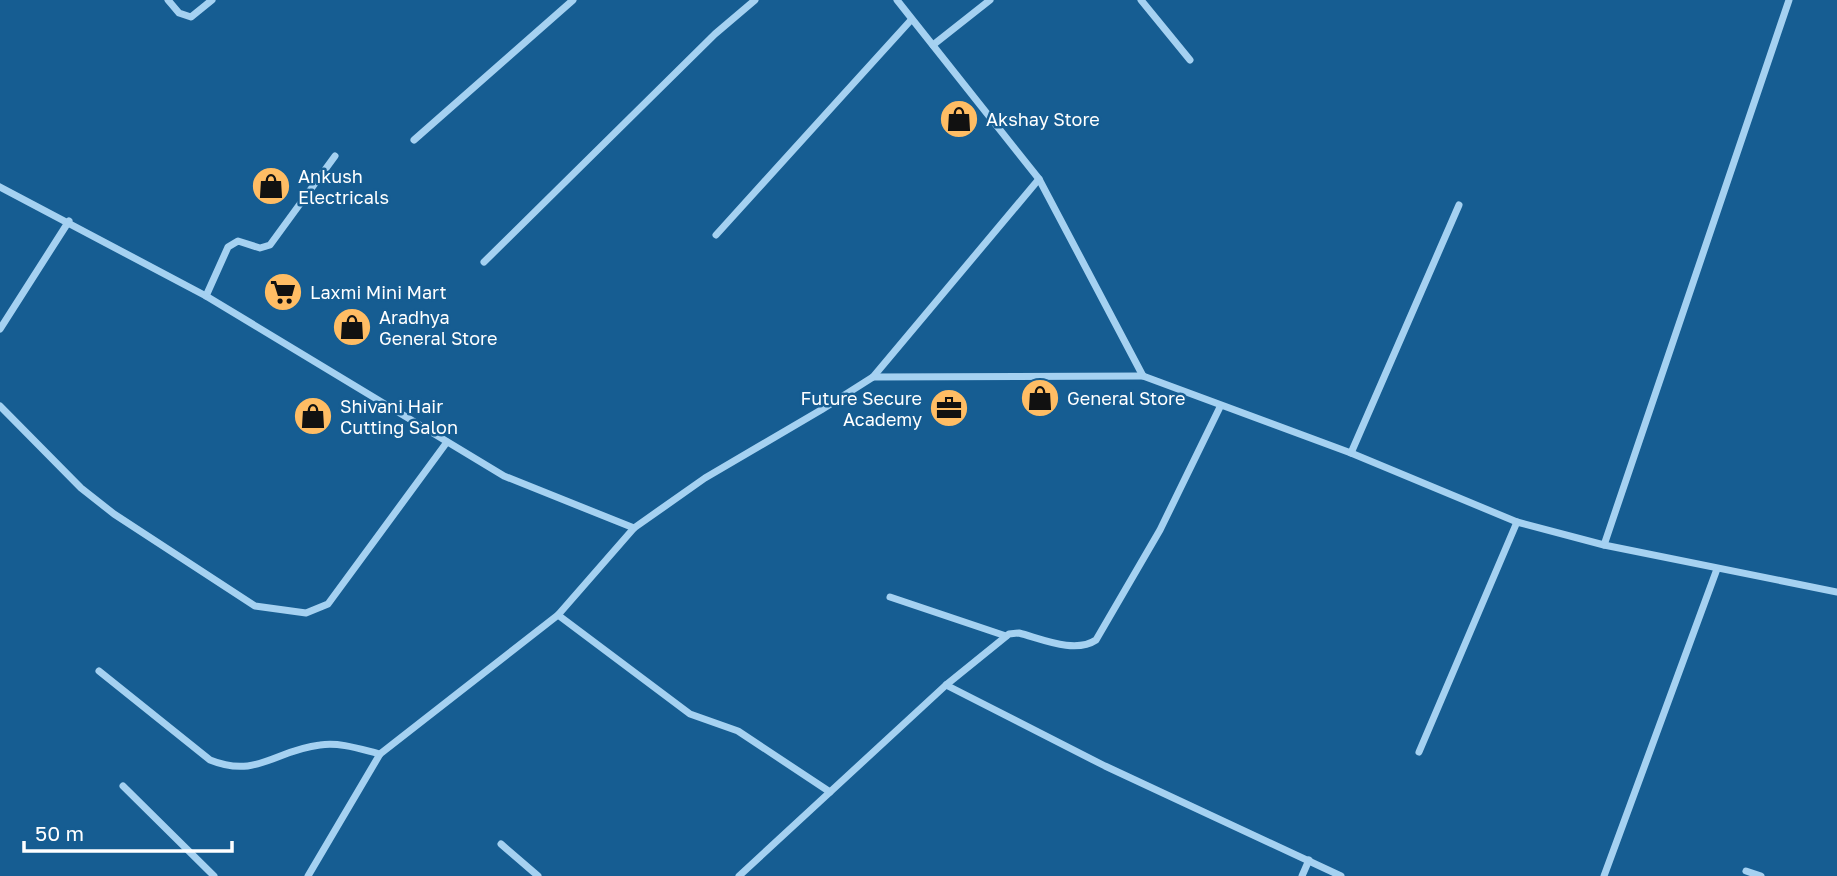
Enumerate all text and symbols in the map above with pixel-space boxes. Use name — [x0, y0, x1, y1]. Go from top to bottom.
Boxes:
shop icon: Akshay Store — [938, 98, 980, 140]
place label: Akshay Store — [986, 108, 1100, 130]
shop icon: Ankush Electricals — [250, 165, 292, 207]
place label: Ankush Electricals — [298, 165, 389, 208]
supermarket icon: Laxmi Mini Mart — [262, 271, 304, 313]
place label: Laxmi Mini Mart — [310, 281, 447, 303]
shop icon: Aradhya General Store — [331, 306, 373, 348]
place label: Aradhya General Store — [379, 306, 497, 349]
shop icon: General Store — [1019, 377, 1061, 419]
place label: Future Secure Academy — [801, 387, 922, 430]
office icon: Future Secure Academy — [928, 387, 970, 429]
place label: General Store — [1067, 387, 1185, 409]
shop icon: Shivani Hair Cutting Salon — [292, 395, 334, 437]
place label: Shivani Hair Cutting Salon — [340, 395, 458, 438]
scale bar — [24, 810, 233, 854]
text: 50 m — [35, 820, 84, 846]

